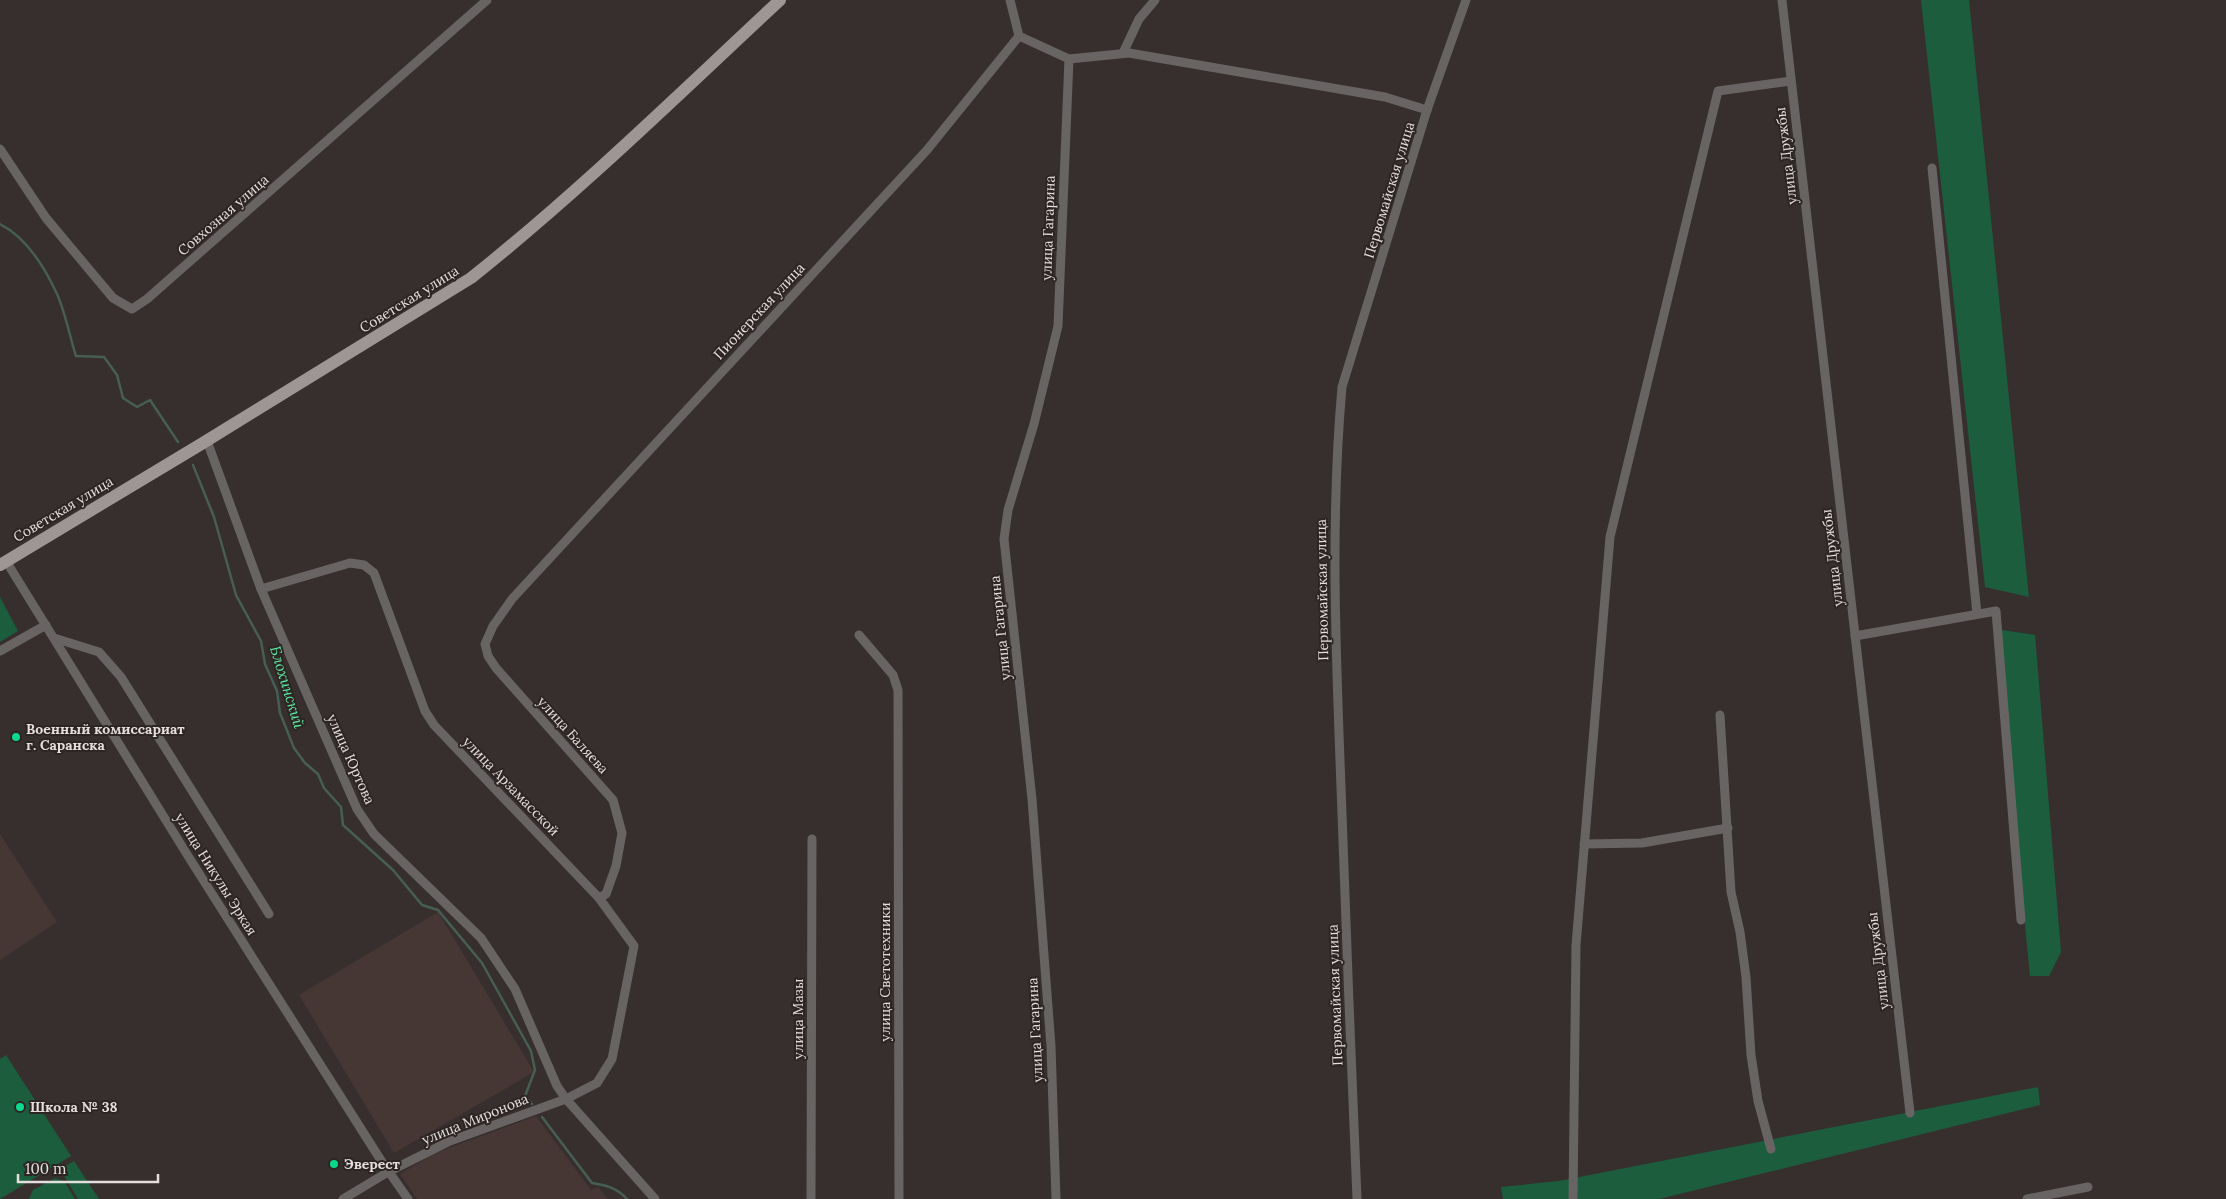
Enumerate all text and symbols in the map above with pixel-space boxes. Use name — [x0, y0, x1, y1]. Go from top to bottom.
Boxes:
street label: улица Дружбы — [1771, 106, 1801, 206]
street label: Первомайская улица — [1360, 120, 1418, 260]
street label: Совхозная улица — [174, 171, 272, 259]
street label: улица Гагарина — [1037, 175, 1059, 281]
street label: Пионерская улица — [709, 259, 809, 363]
street label: Советская улица — [356, 261, 462, 337]
street label: Советская улица — [10, 472, 116, 546]
street label: улица Дружбы — [1817, 508, 1847, 608]
street label: Первомайская улица — [1312, 519, 1332, 661]
street label: улица Гагарина — [986, 575, 1014, 681]
water label: Блохинский — [266, 643, 309, 731]
street label: улица Баляева — [534, 693, 612, 777]
street label: улица Юртова — [323, 711, 379, 807]
place label: Военный комиссариат г. Саранска — [26, 720, 185, 754]
marker: Военный комиссариат г. Саранска — [10, 731, 22, 743]
street label: улица Арзамасской — [459, 732, 563, 840]
street label: улица Никулы Эркая — [171, 809, 261, 939]
street label: улица Светотехники — [876, 902, 894, 1042]
street label: улица Дружбы — [1863, 911, 1893, 1011]
street label: Первомайская улица — [1324, 924, 1346, 1066]
street label: улица Гагарина — [1023, 977, 1047, 1083]
street label: улица Мазы — [789, 979, 807, 1059]
street label: улица Миронова — [419, 1089, 531, 1149]
place label: Школа № 38 — [30, 1098, 118, 1116]
marker: Школа № 38 — [14, 1101, 26, 1113]
scale bar — [18, 1152, 158, 1184]
place label: Эверест — [344, 1155, 400, 1173]
marker: Эверест — [328, 1158, 340, 1170]
text: 100 m — [25, 1159, 66, 1178]

